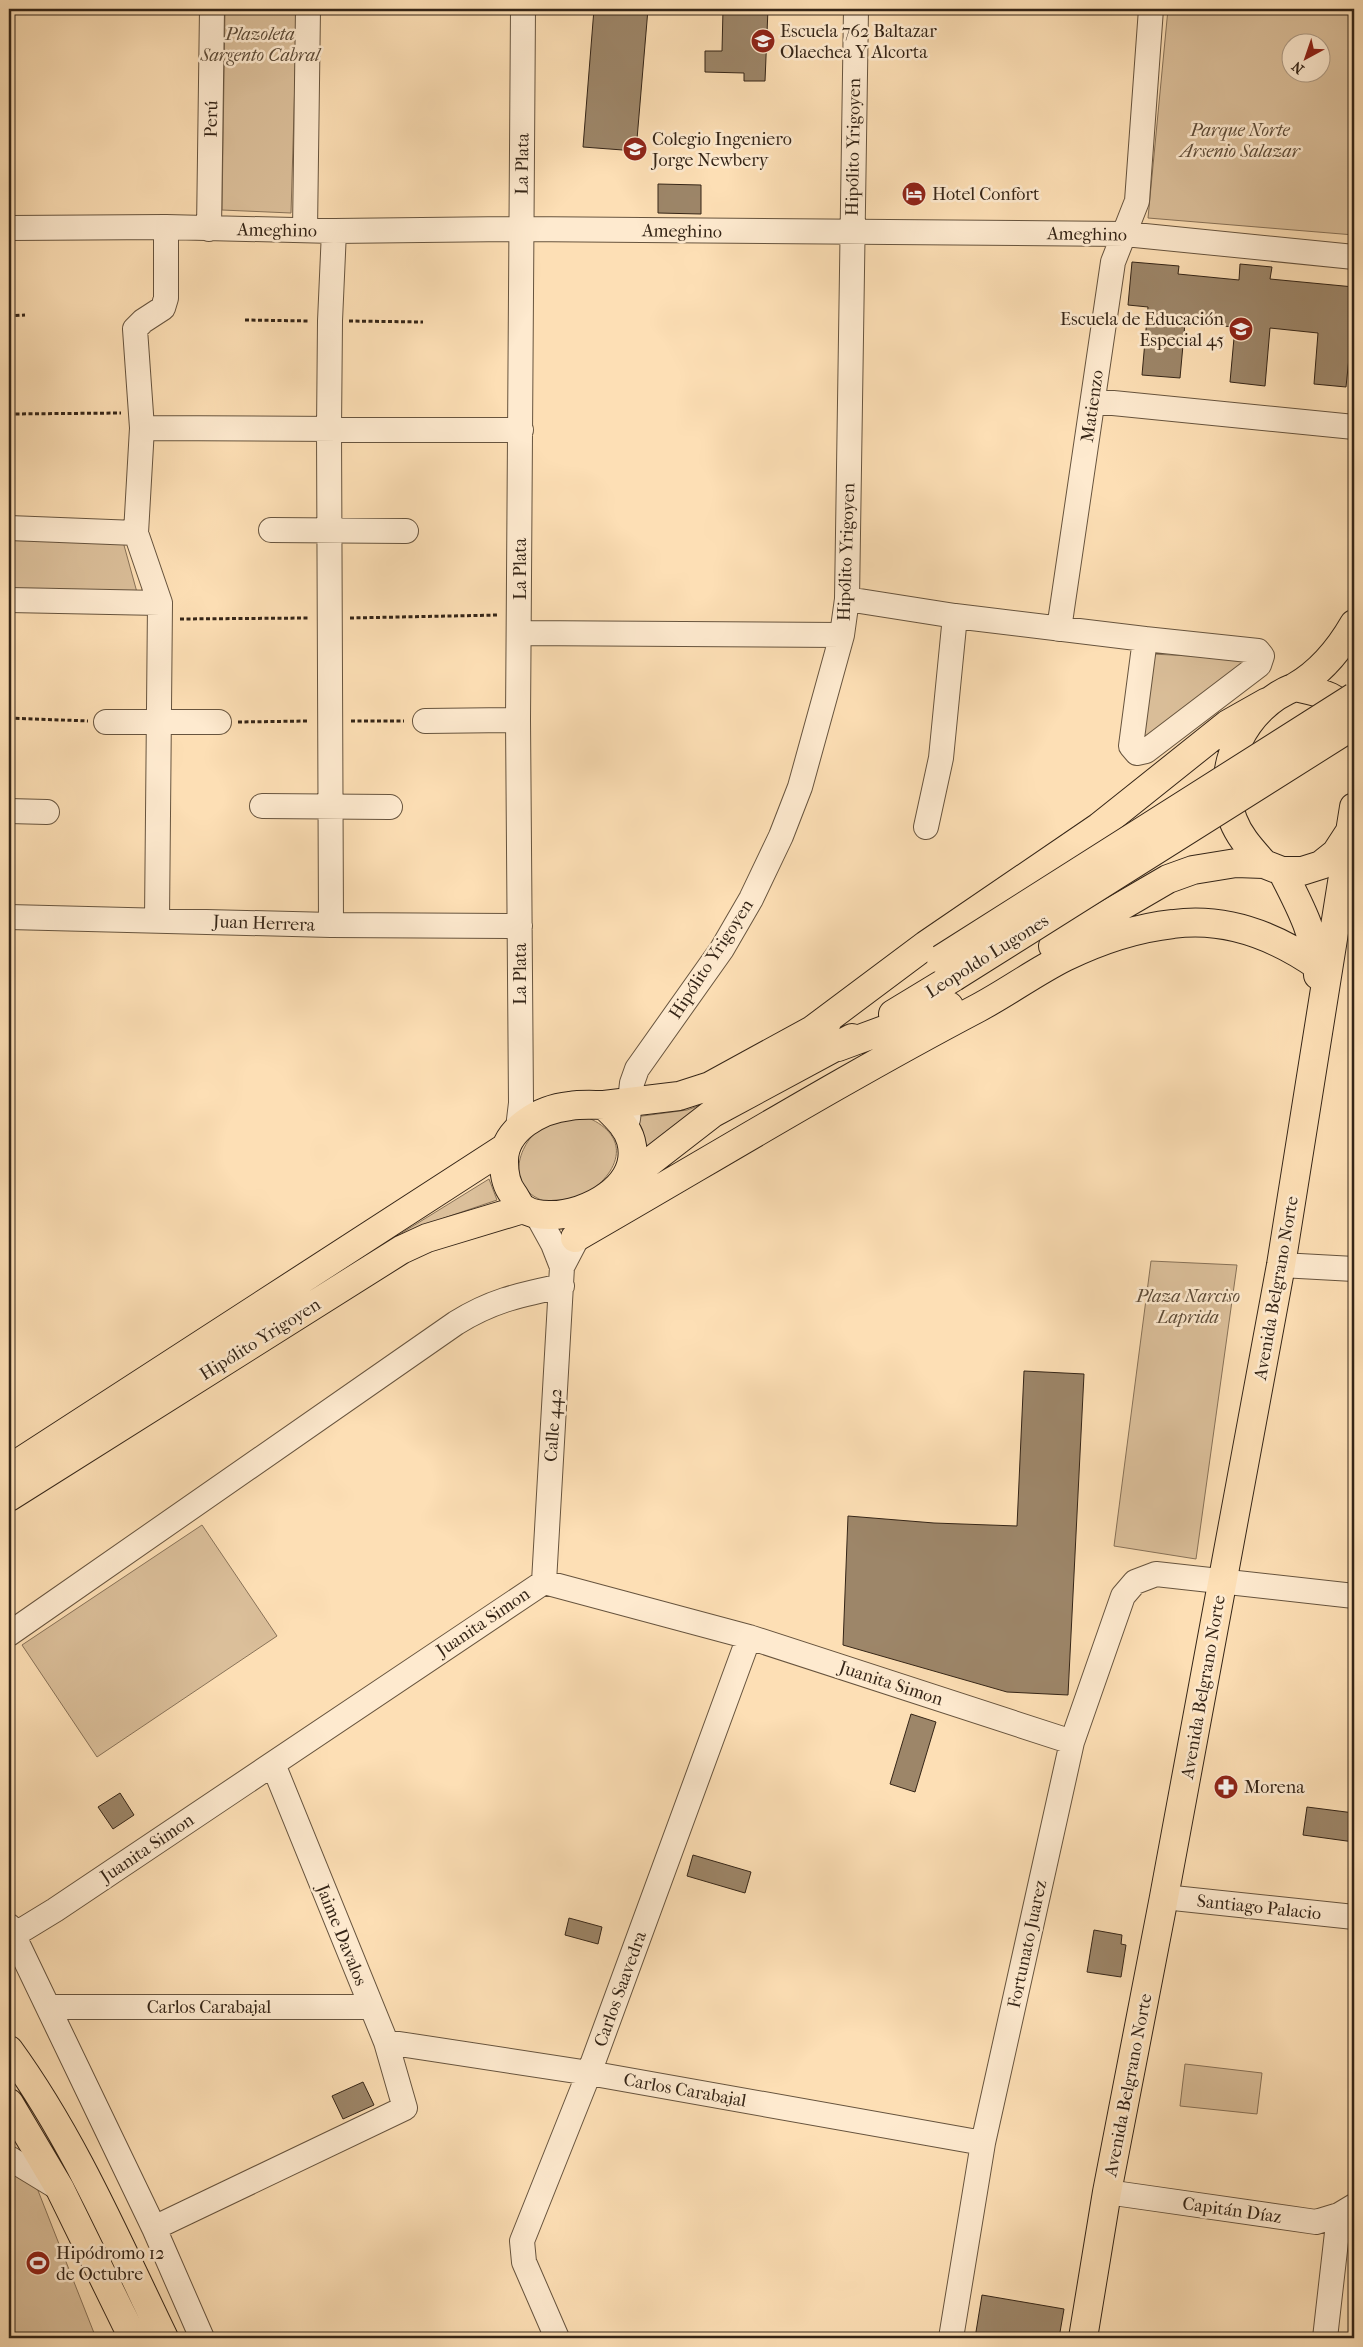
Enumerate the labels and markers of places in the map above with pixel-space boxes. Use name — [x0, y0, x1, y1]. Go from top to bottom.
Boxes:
place label: Escuela 762 Baltazar Olaechea Y Alcorta — [780, 21, 937, 63]
school or university icon: Escuela 762 Baltazar Olaechea Y Alcorta — [750, 28, 776, 54]
place label: Colegio Ingeniero Jorge Newbery — [650, 129, 792, 171]
school or university icon: Colegio Ingeniero Jorge Newbery — [622, 136, 648, 162]
hotel icon: Hotel Confort — [901, 181, 927, 207]
place label: Hotel Confort — [932, 184, 1040, 205]
place label: Escuela de Educación Especial 45 — [1060, 309, 1225, 351]
school or university icon: Escuela de Educación Especial 45 — [1228, 316, 1254, 342]
pharmacy icon: Morena — [1213, 1774, 1239, 1800]
place label: Morena — [1244, 1777, 1305, 1798]
place label: Hipódromo 12 de Octubre — [56, 2243, 164, 2285]
sports icon: Hipódromo 12 de Octubre — [25, 2250, 51, 2276]

